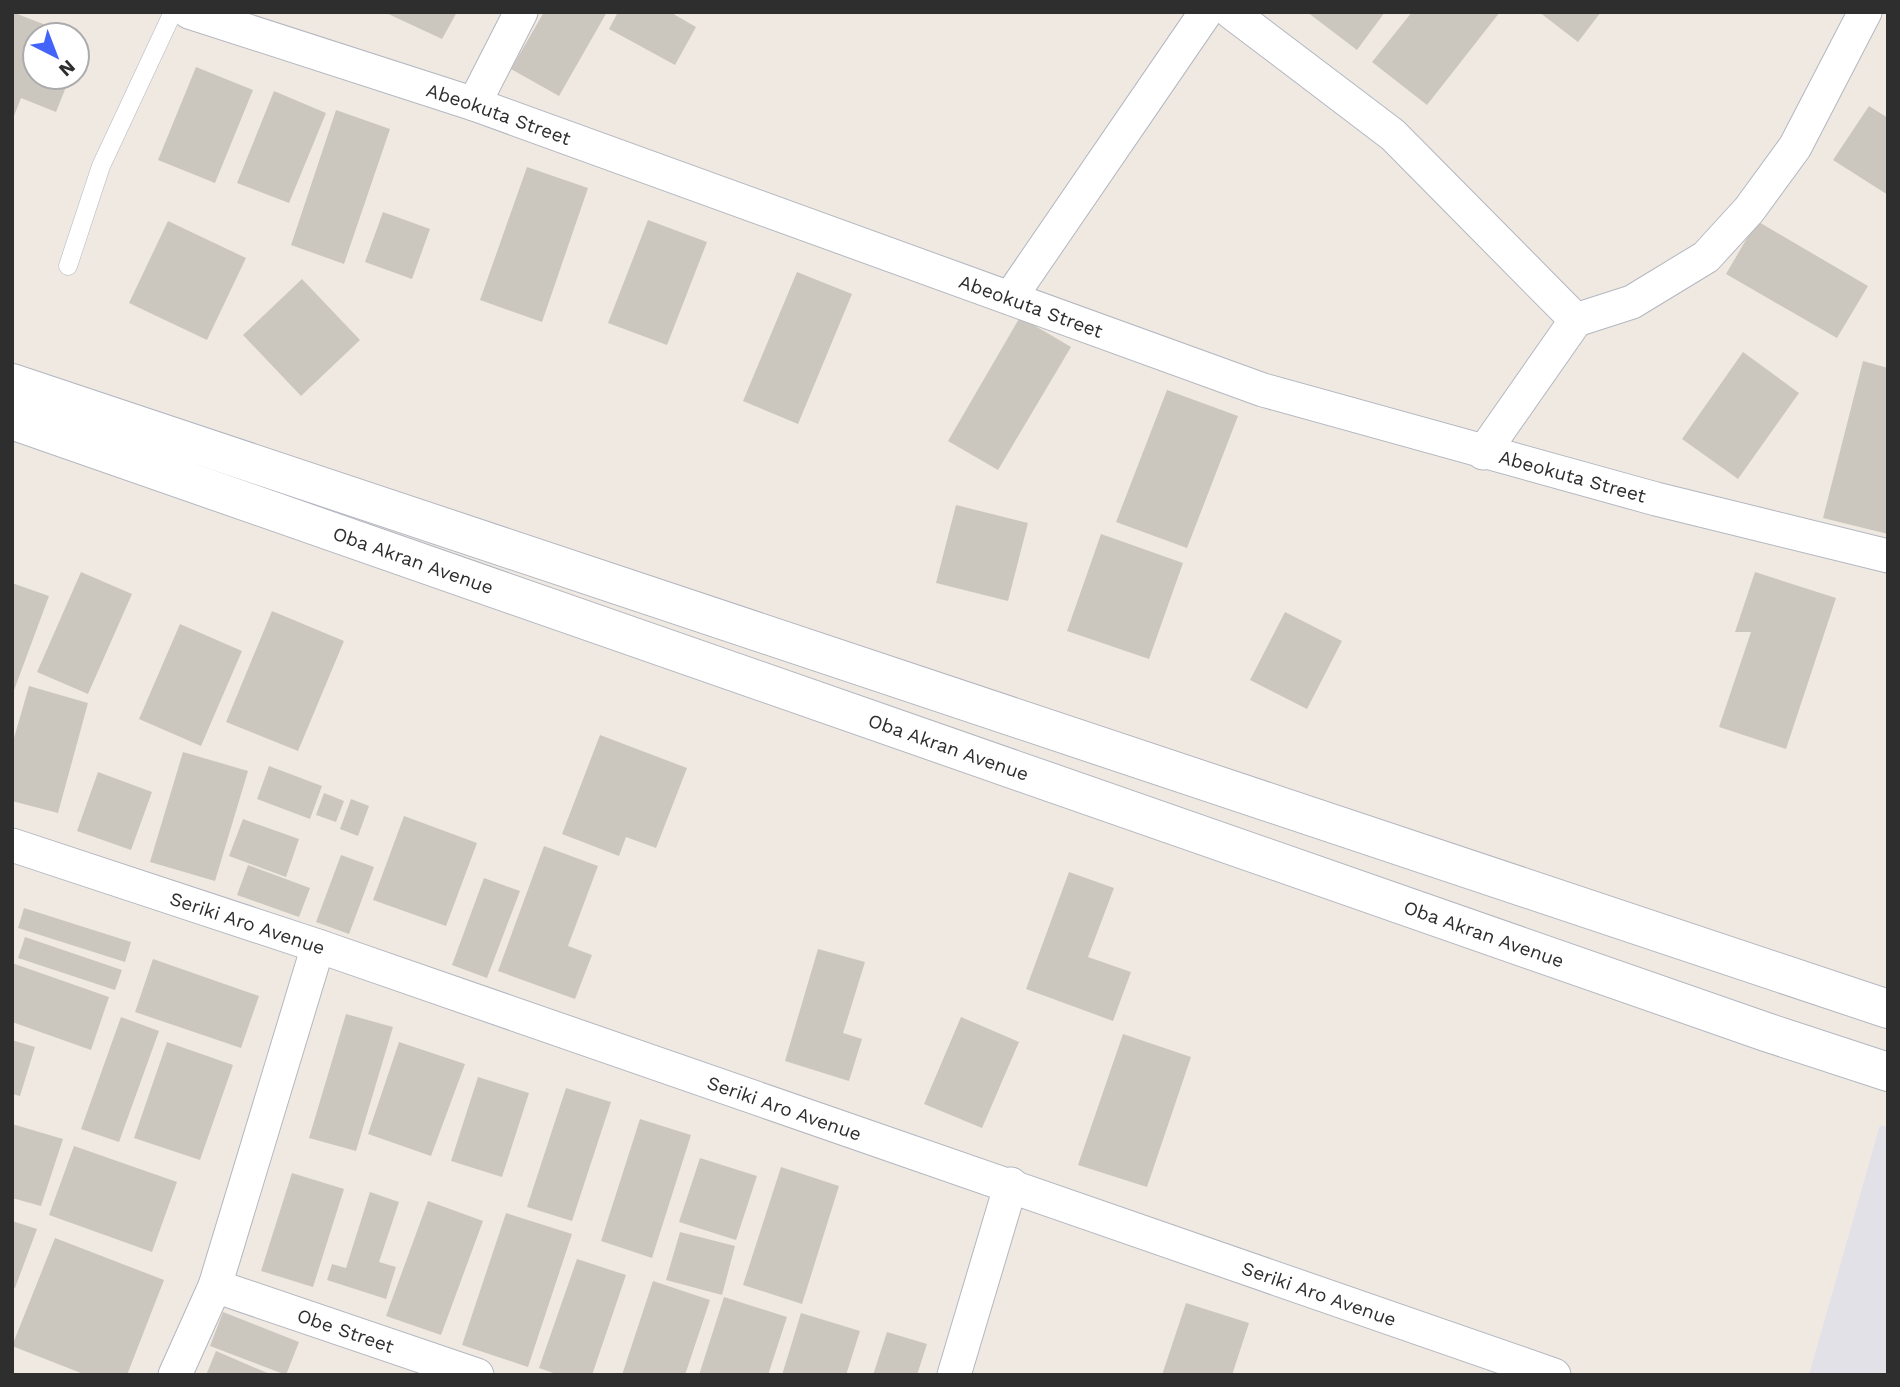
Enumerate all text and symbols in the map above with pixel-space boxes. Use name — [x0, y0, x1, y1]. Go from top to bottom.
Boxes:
north arrow — [21, 21, 91, 91]
text: N — [54, 55, 80, 82]
street label: Abeokuta Street — [424, 78, 574, 150]
street label: Abeokuta Street — [956, 269, 1106, 343]
street label: Abeokuta Street — [1497, 445, 1649, 507]
street label: Oba Akran Avenue — [330, 521, 497, 599]
street label: Oba Akran Avenue — [865, 708, 1032, 785]
street label: Seriki Aro Avenue — [167, 886, 328, 959]
street label: Oba Akran Avenue — [1401, 895, 1567, 972]
street label: Seriki Aro Avenue — [704, 1070, 865, 1145]
street label: Seriki Aro Avenue — [1239, 1256, 1399, 1331]
street label: Obe Street — [294, 1303, 397, 1357]

